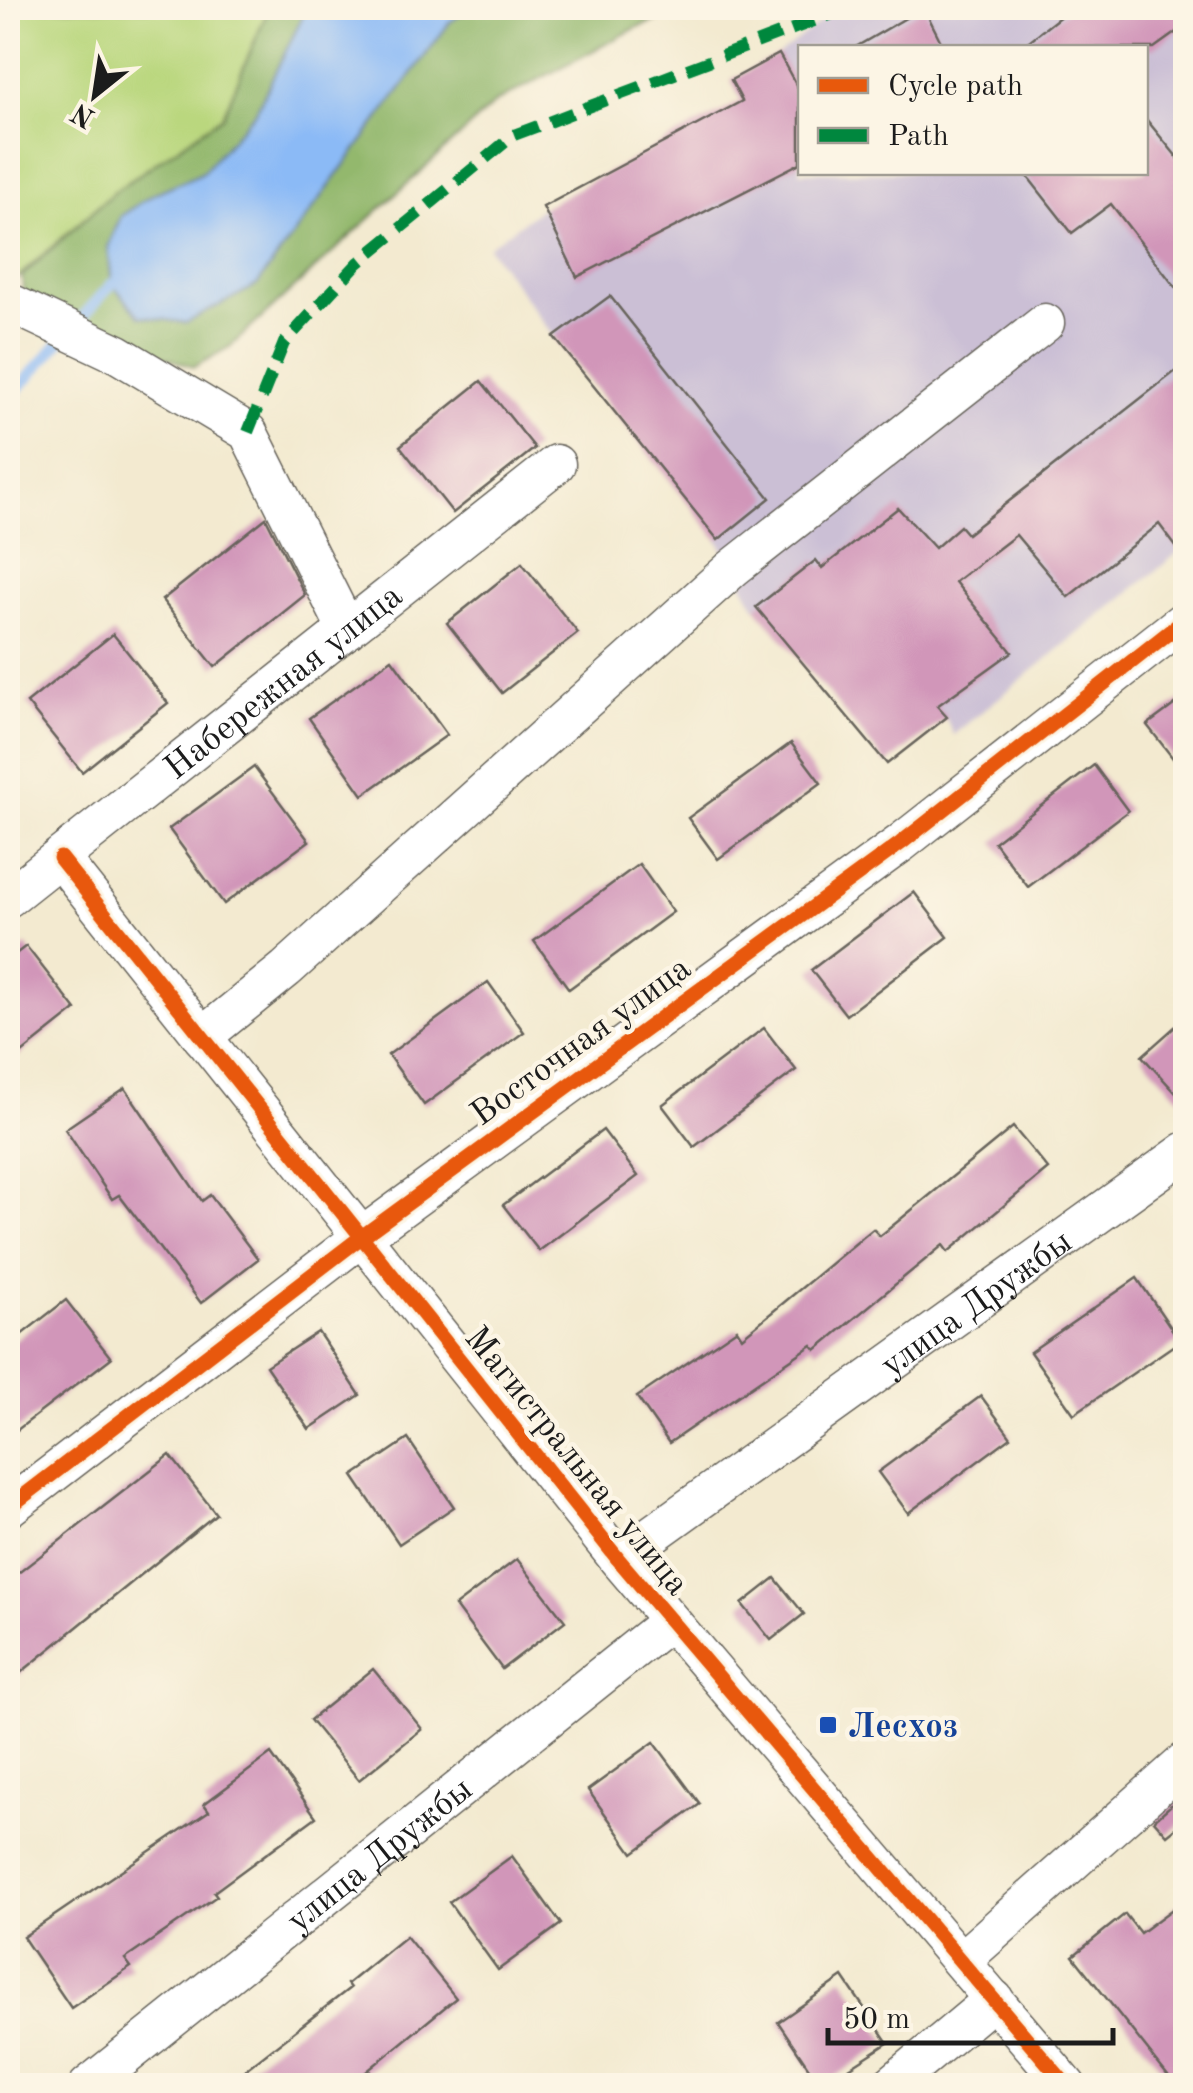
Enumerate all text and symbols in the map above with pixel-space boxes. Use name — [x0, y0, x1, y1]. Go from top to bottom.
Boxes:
north arrow — [45, 45, 145, 145]
legend — [798, 45, 1148, 175]
text: Cycle path — [888, 72, 1023, 102]
text: N — [67, 96, 100, 132]
text: Path — [888, 122, 949, 152]
street label: Набережная улица — [159, 578, 409, 787]
street label: Восточная улица — [465, 951, 698, 1133]
street label: улица Дружбы — [875, 1224, 1079, 1384]
street label: Магистральная улица — [457, 1321, 695, 1602]
place label: Лесхоз — [848, 1710, 958, 1745]
marker: Лесхоз — [817, 1714, 839, 1736]
street label: улица Дружбы — [281, 1772, 479, 1940]
scale bar — [828, 1983, 1113, 2045]
text: 50 m — [843, 2005, 910, 2035]

